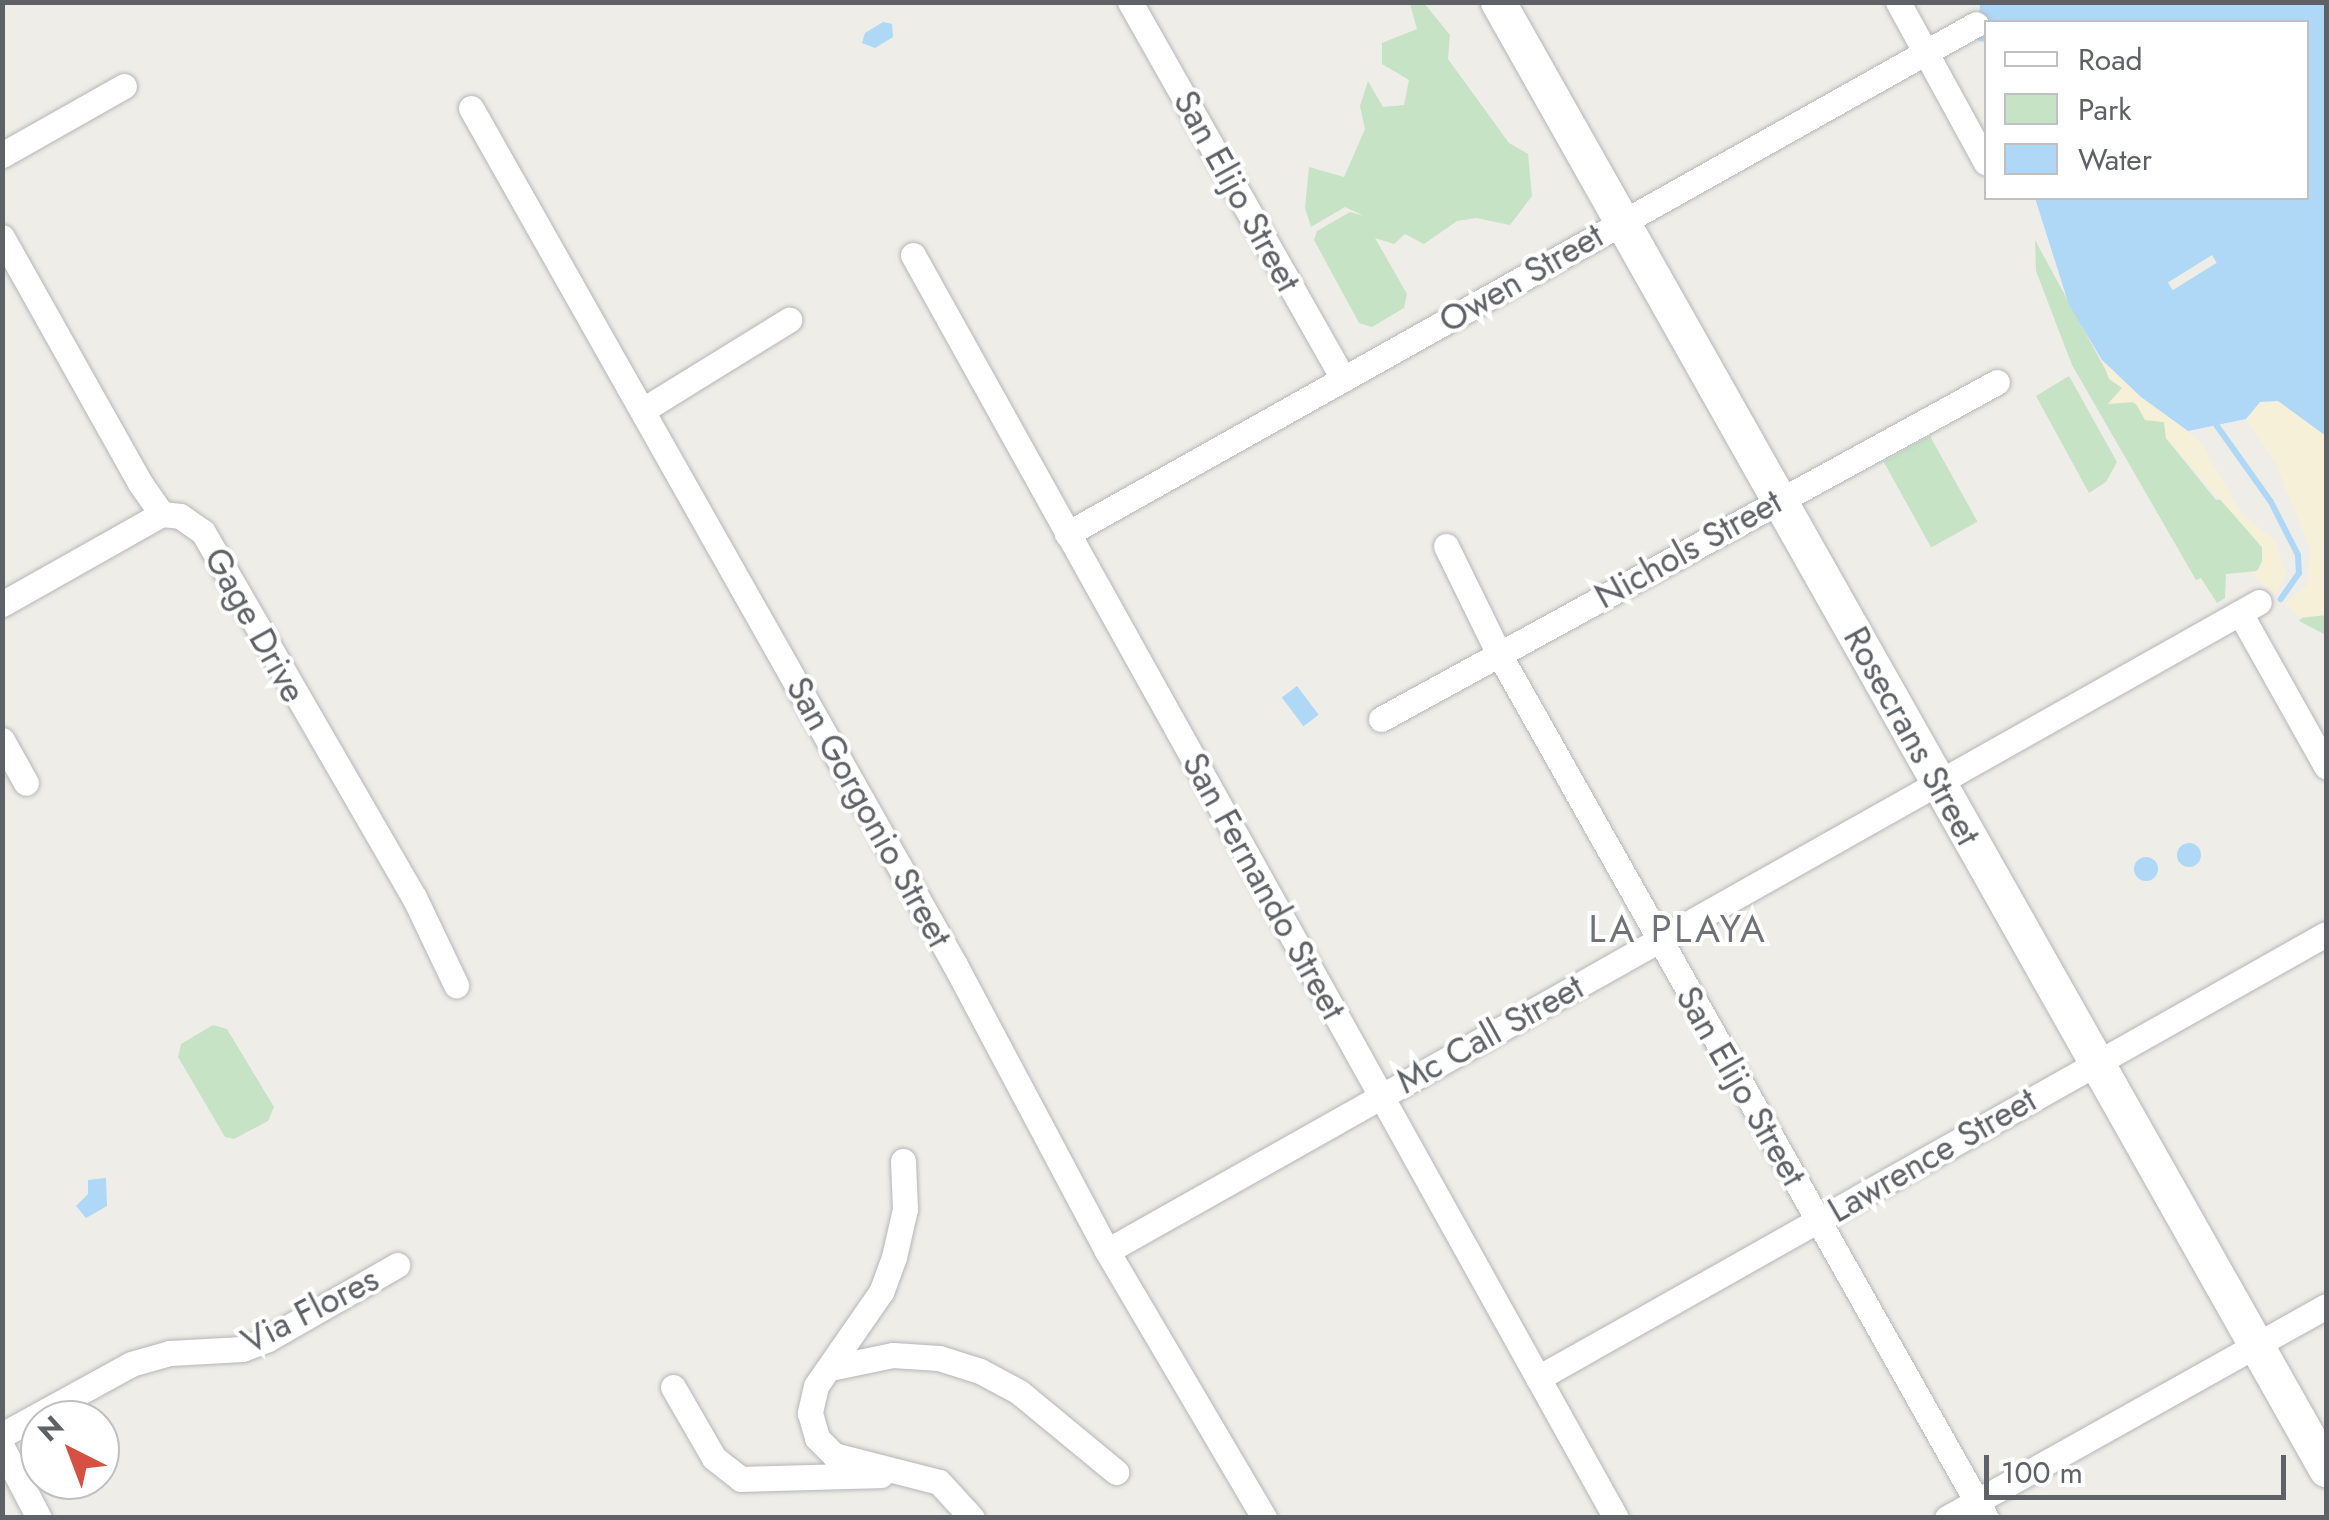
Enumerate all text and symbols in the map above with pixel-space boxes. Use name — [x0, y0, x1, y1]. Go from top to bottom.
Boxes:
legend — [1984, 20, 2309, 200]
text: Road — [2078, 38, 2143, 81]
street label: San Elijo Street — [1165, 83, 1309, 299]
text: Park — [2078, 88, 2131, 131]
text: Water — [2078, 138, 2152, 181]
street label: Owen Street — [1432, 214, 1610, 342]
street label: Nichols Street — [1587, 481, 1789, 617]
street label: Gage Drive — [195, 540, 315, 710]
street label: Rosecrans Street — [1835, 620, 1989, 852]
street label: San Gorgonio Street — [777, 670, 961, 954]
street label: San Fernando Street — [1173, 745, 1355, 1027]
district label: LA PLAYA — [1589, 906, 1767, 952]
street label: Mc Call Street — [1390, 966, 1590, 1102]
street label: San Elijo Street — [1667, 979, 1815, 1193]
street label: Lawrence Street — [1821, 1079, 2043, 1231]
street label: Via Flores — [235, 1258, 385, 1362]
north arrow — [20, 1400, 120, 1500]
text: N — [29, 1406, 73, 1451]
scale bar — [1989, 1435, 2292, 1497]
text: 100 m — [2001, 1451, 2083, 1494]

